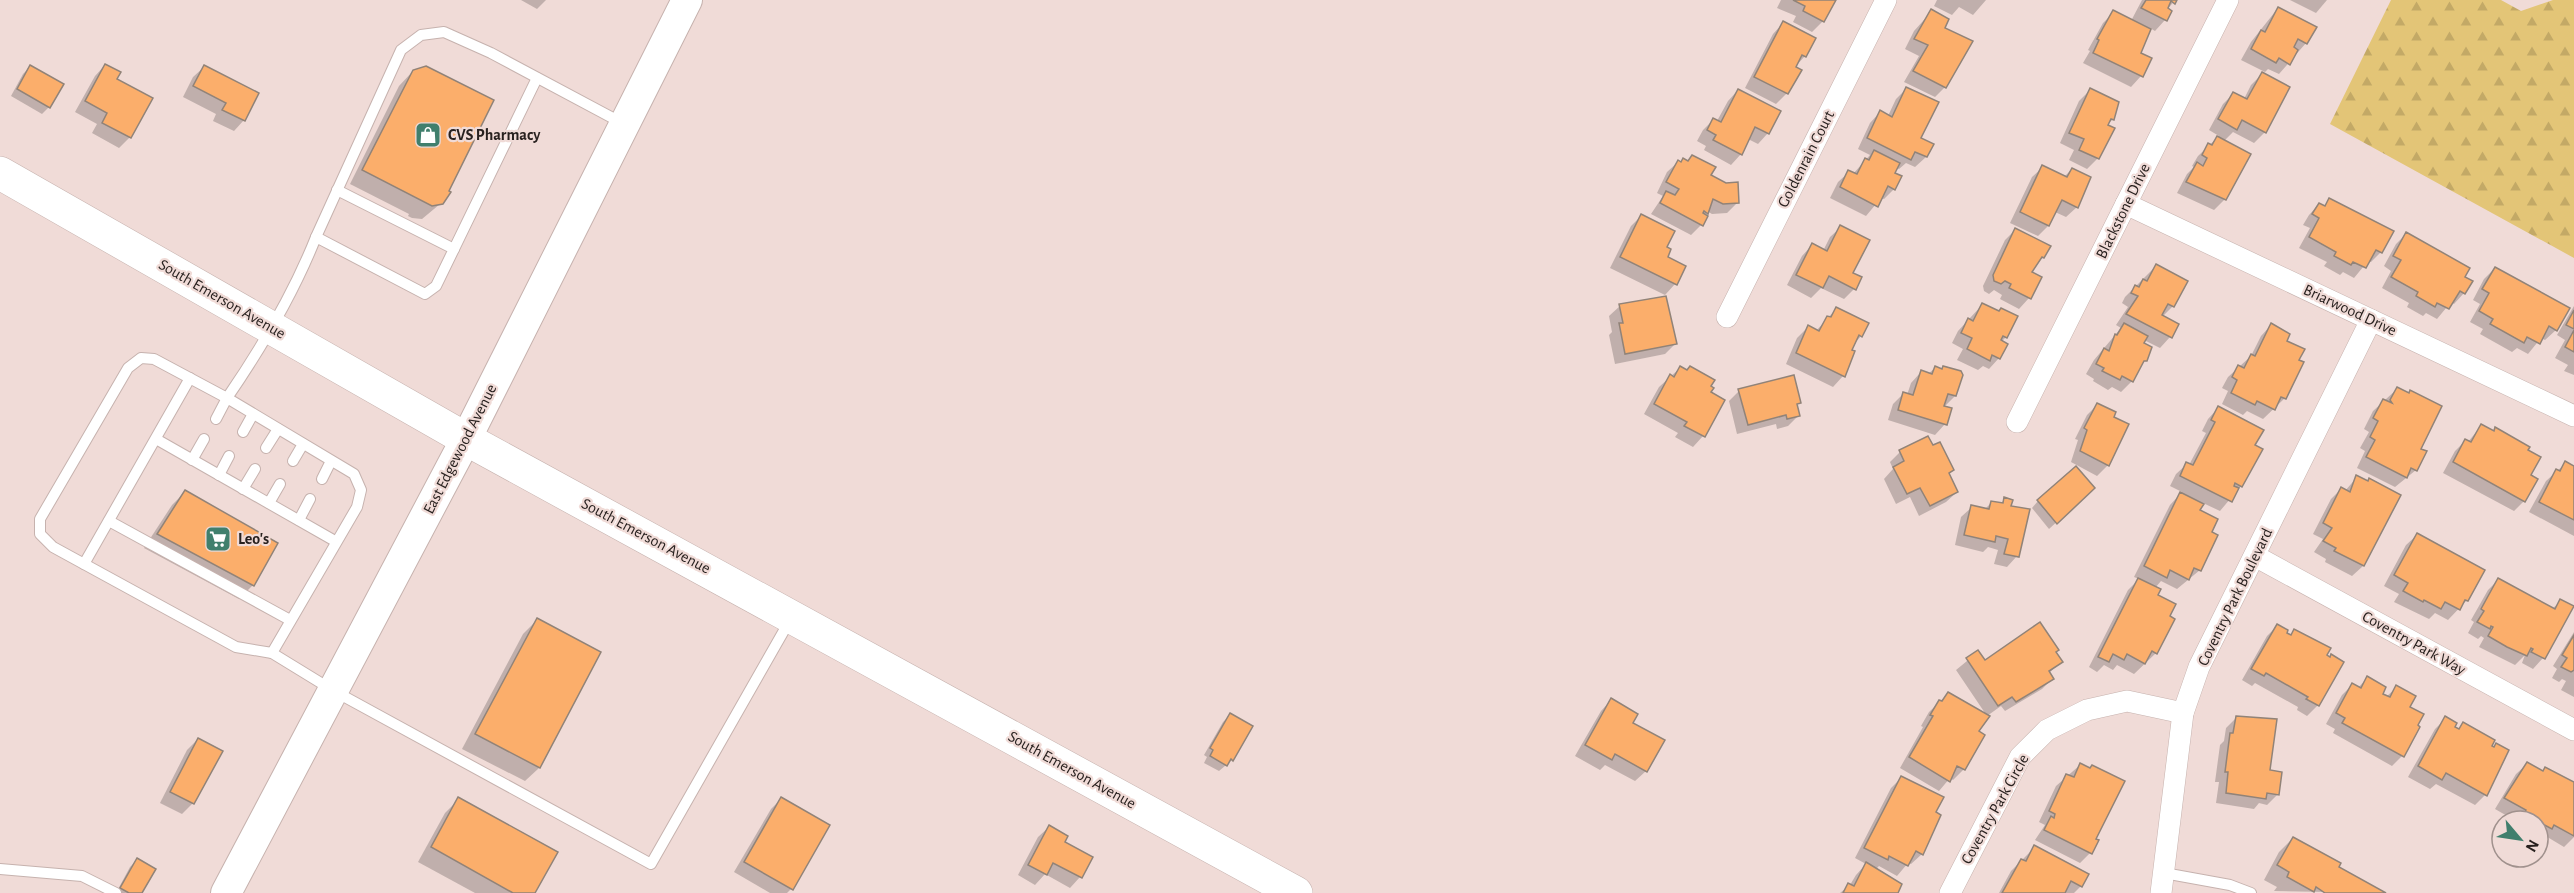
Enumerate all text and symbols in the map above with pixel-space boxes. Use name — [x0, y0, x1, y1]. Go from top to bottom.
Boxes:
street label: Goldenrain Court — [1775, 108, 1837, 210]
shop icon: CVS Pharmacy — [413, 120, 443, 150]
place label: CVS Pharmacy — [448, 127, 541, 144]
street label: Blackstone Drive — [2093, 161, 2153, 261]
street label: South Emerson Avenue — [156, 256, 288, 342]
street label: Briarwood Drive — [2301, 282, 2399, 338]
street label: East Edgewood Avenue — [420, 382, 500, 516]
street label: South Emerson Avenue — [579, 495, 713, 577]
supermarket icon: Leo's — [203, 524, 233, 554]
street label: Coventry Park Boulevard — [2195, 526, 2276, 669]
place label: Leo's — [238, 531, 269, 547]
street label: Coventry Park Way — [2359, 608, 2469, 679]
street label: South Emerson Avenue — [1005, 728, 1139, 812]
street label: Coventry Park Circle — [1958, 751, 2033, 867]
north arrow — [2490, 809, 2550, 869]
text: N — [2523, 837, 2542, 855]

